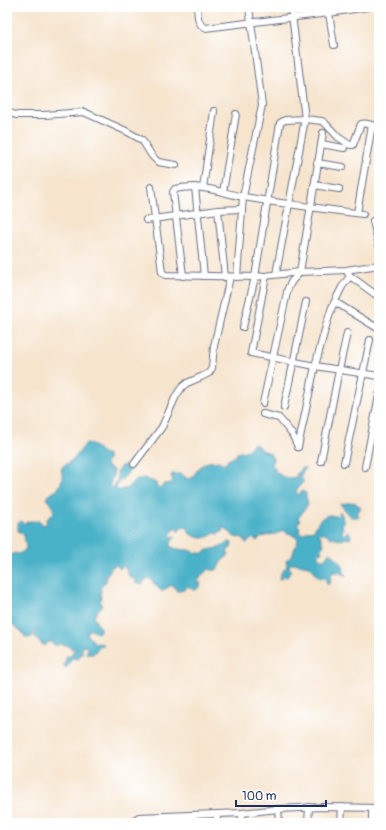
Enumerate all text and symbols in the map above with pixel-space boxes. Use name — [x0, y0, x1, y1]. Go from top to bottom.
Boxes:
scale bar — [236, 782, 326, 808]
text: 100 m — [242, 789, 277, 804]

